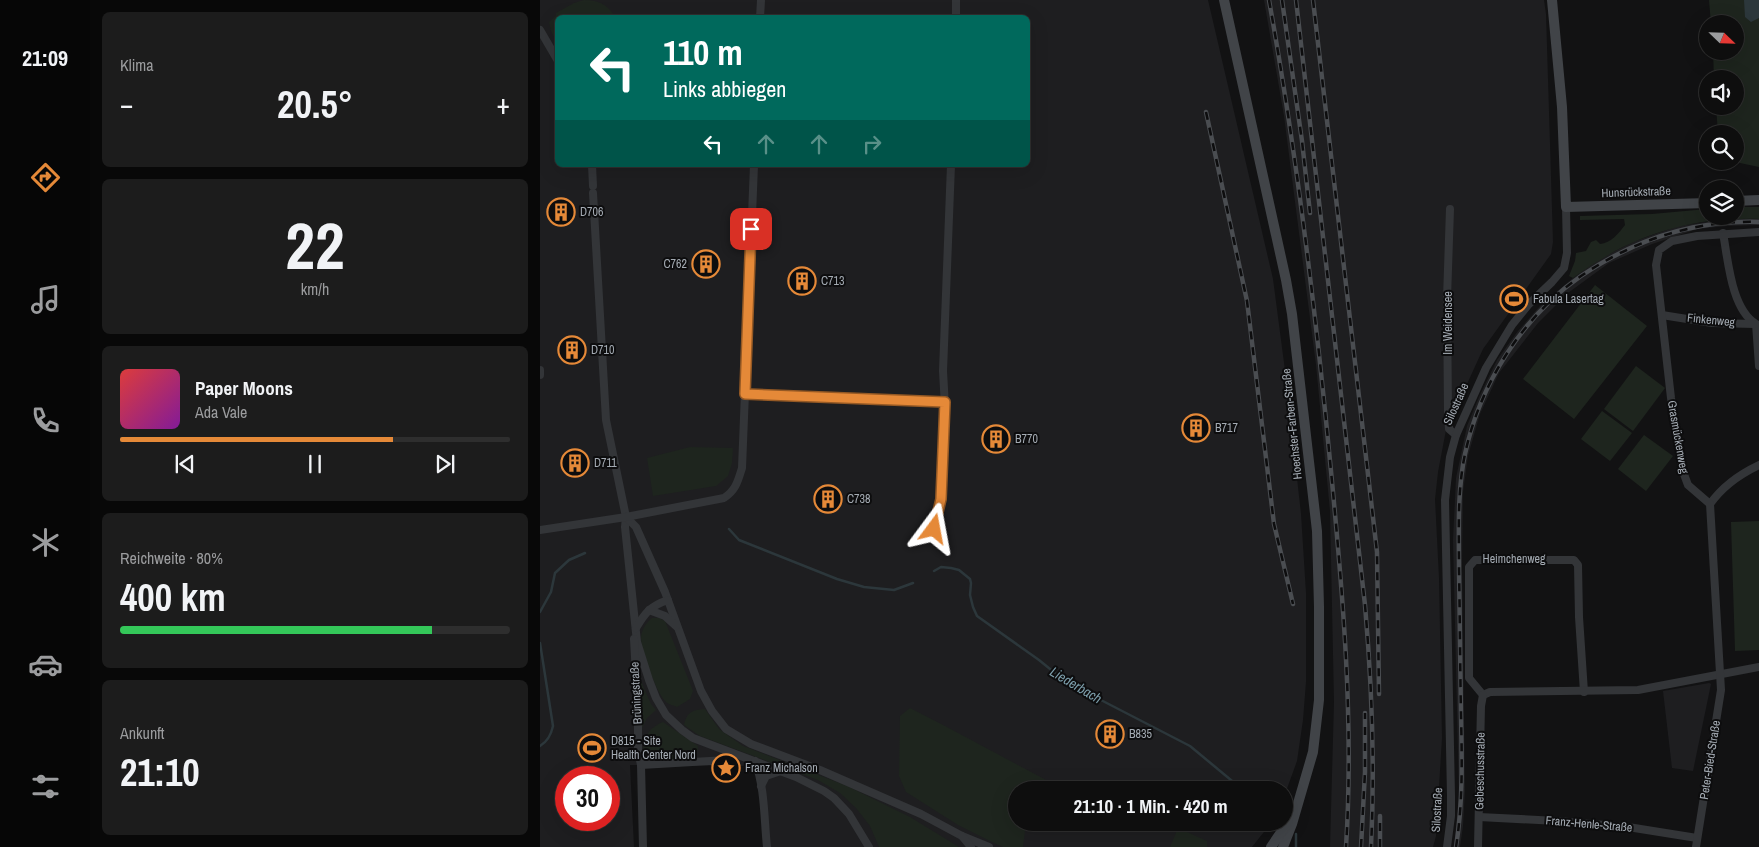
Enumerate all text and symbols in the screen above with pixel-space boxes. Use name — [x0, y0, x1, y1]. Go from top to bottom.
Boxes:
north arrow — [1699, 15, 1744, 60]
map controls — [1699, 15, 1744, 225]
text: 110 m — [663, 29, 743, 76]
icon: left — [580, 35, 645, 100]
text: 21:09 — [22, 43, 68, 73]
text: Klima — [120, 54, 154, 76]
button: sound — [1699, 70, 1744, 115]
text: Links abbiegen — [663, 74, 786, 104]
text: 20.5° — [277, 79, 353, 130]
text: − — [120, 85, 133, 123]
text: + — [497, 85, 510, 123]
button: search — [1699, 125, 1744, 170]
icon: left — [699, 130, 727, 158]
icon: ahead — [752, 130, 780, 158]
icon: ahead — [805, 130, 833, 158]
icon: right — [858, 130, 886, 158]
icon: directions — [28, 160, 63, 195]
button: layers — [1699, 180, 1744, 225]
street label: Hunsrückstraße — [1601, 183, 1671, 201]
building icon: D706 — [546, 197, 576, 227]
text: 22 — [285, 202, 345, 289]
place label: D706 — [580, 204, 604, 220]
pin — [730, 208, 772, 250]
icon: arrive — [737, 215, 765, 243]
building icon: C762 — [691, 249, 721, 279]
place label: C762 — [663, 256, 687, 272]
building icon: C713 — [787, 266, 817, 296]
place label: C713 — [821, 273, 845, 289]
text: km/h — [301, 278, 329, 300]
icon: music — [28, 282, 63, 317]
sports icon: Fabula Lasertag — [1499, 284, 1529, 314]
street label: Im Weidensee — [1440, 291, 1456, 355]
place label: Fabula Lasertag — [1533, 291, 1604, 307]
street label: Finkenweg — [1686, 310, 1736, 331]
building icon: D710 — [557, 335, 587, 365]
place label: D710 — [591, 342, 615, 358]
street label: Hoechster-Farben-Straße — [1278, 368, 1306, 480]
text: Paper Moons — [195, 375, 293, 401]
street label: Silostraße — [1440, 380, 1472, 428]
street label: Grasmückenweg — [1664, 399, 1692, 475]
text: Ada Vale — [195, 401, 247, 423]
icon: phone — [28, 403, 63, 438]
building icon: B717 — [1181, 413, 1211, 443]
place label: B717 — [1215, 420, 1239, 436]
building icon: B770 — [981, 424, 1011, 454]
place label: B770 — [1015, 431, 1038, 447]
building icon: D711 — [560, 448, 590, 478]
icon: previous — [171, 450, 199, 478]
icon: pause — [301, 450, 329, 478]
icon: next — [431, 450, 459, 478]
place label: D711 — [594, 455, 617, 471]
building icon: C738 — [813, 484, 843, 514]
place label: C738 — [847, 491, 871, 507]
position arrow — [907, 502, 959, 554]
icon: climate — [28, 525, 63, 560]
text: Reichweite · 80% — [120, 547, 223, 569]
street label: Heimchenweg — [1483, 551, 1546, 567]
text: 400 km — [120, 572, 226, 623]
icon: car — [28, 647, 63, 682]
street label: Brüningstraße — [626, 661, 646, 725]
water label: Liederbach — [1047, 662, 1105, 708]
building icon: B835 — [1095, 719, 1125, 749]
street label: Peter-Bied-Straße — [1696, 719, 1724, 801]
text: Ankunft — [120, 722, 165, 744]
place label: B835 — [1129, 726, 1153, 742]
street label: Gebeschusstraße — [1471, 732, 1489, 810]
sports icon: D815 - Site Health Center Nord — [577, 733, 607, 763]
place label: D815 - Site Health Center Nord — [611, 733, 696, 763]
text: 21:10 — [120, 747, 200, 798]
place icon: Franz Michalson — [711, 753, 741, 783]
place label: Franz Michalson — [745, 760, 818, 776]
speed limit sign: 30 — [555, 766, 620, 831]
icon: filters — [28, 769, 63, 804]
street label: Silostraße — [1428, 787, 1446, 833]
text: 21:10 · 1 Min. · 420 m — [1073, 793, 1228, 819]
street label: Franz-Henle-Straße — [1545, 812, 1633, 836]

